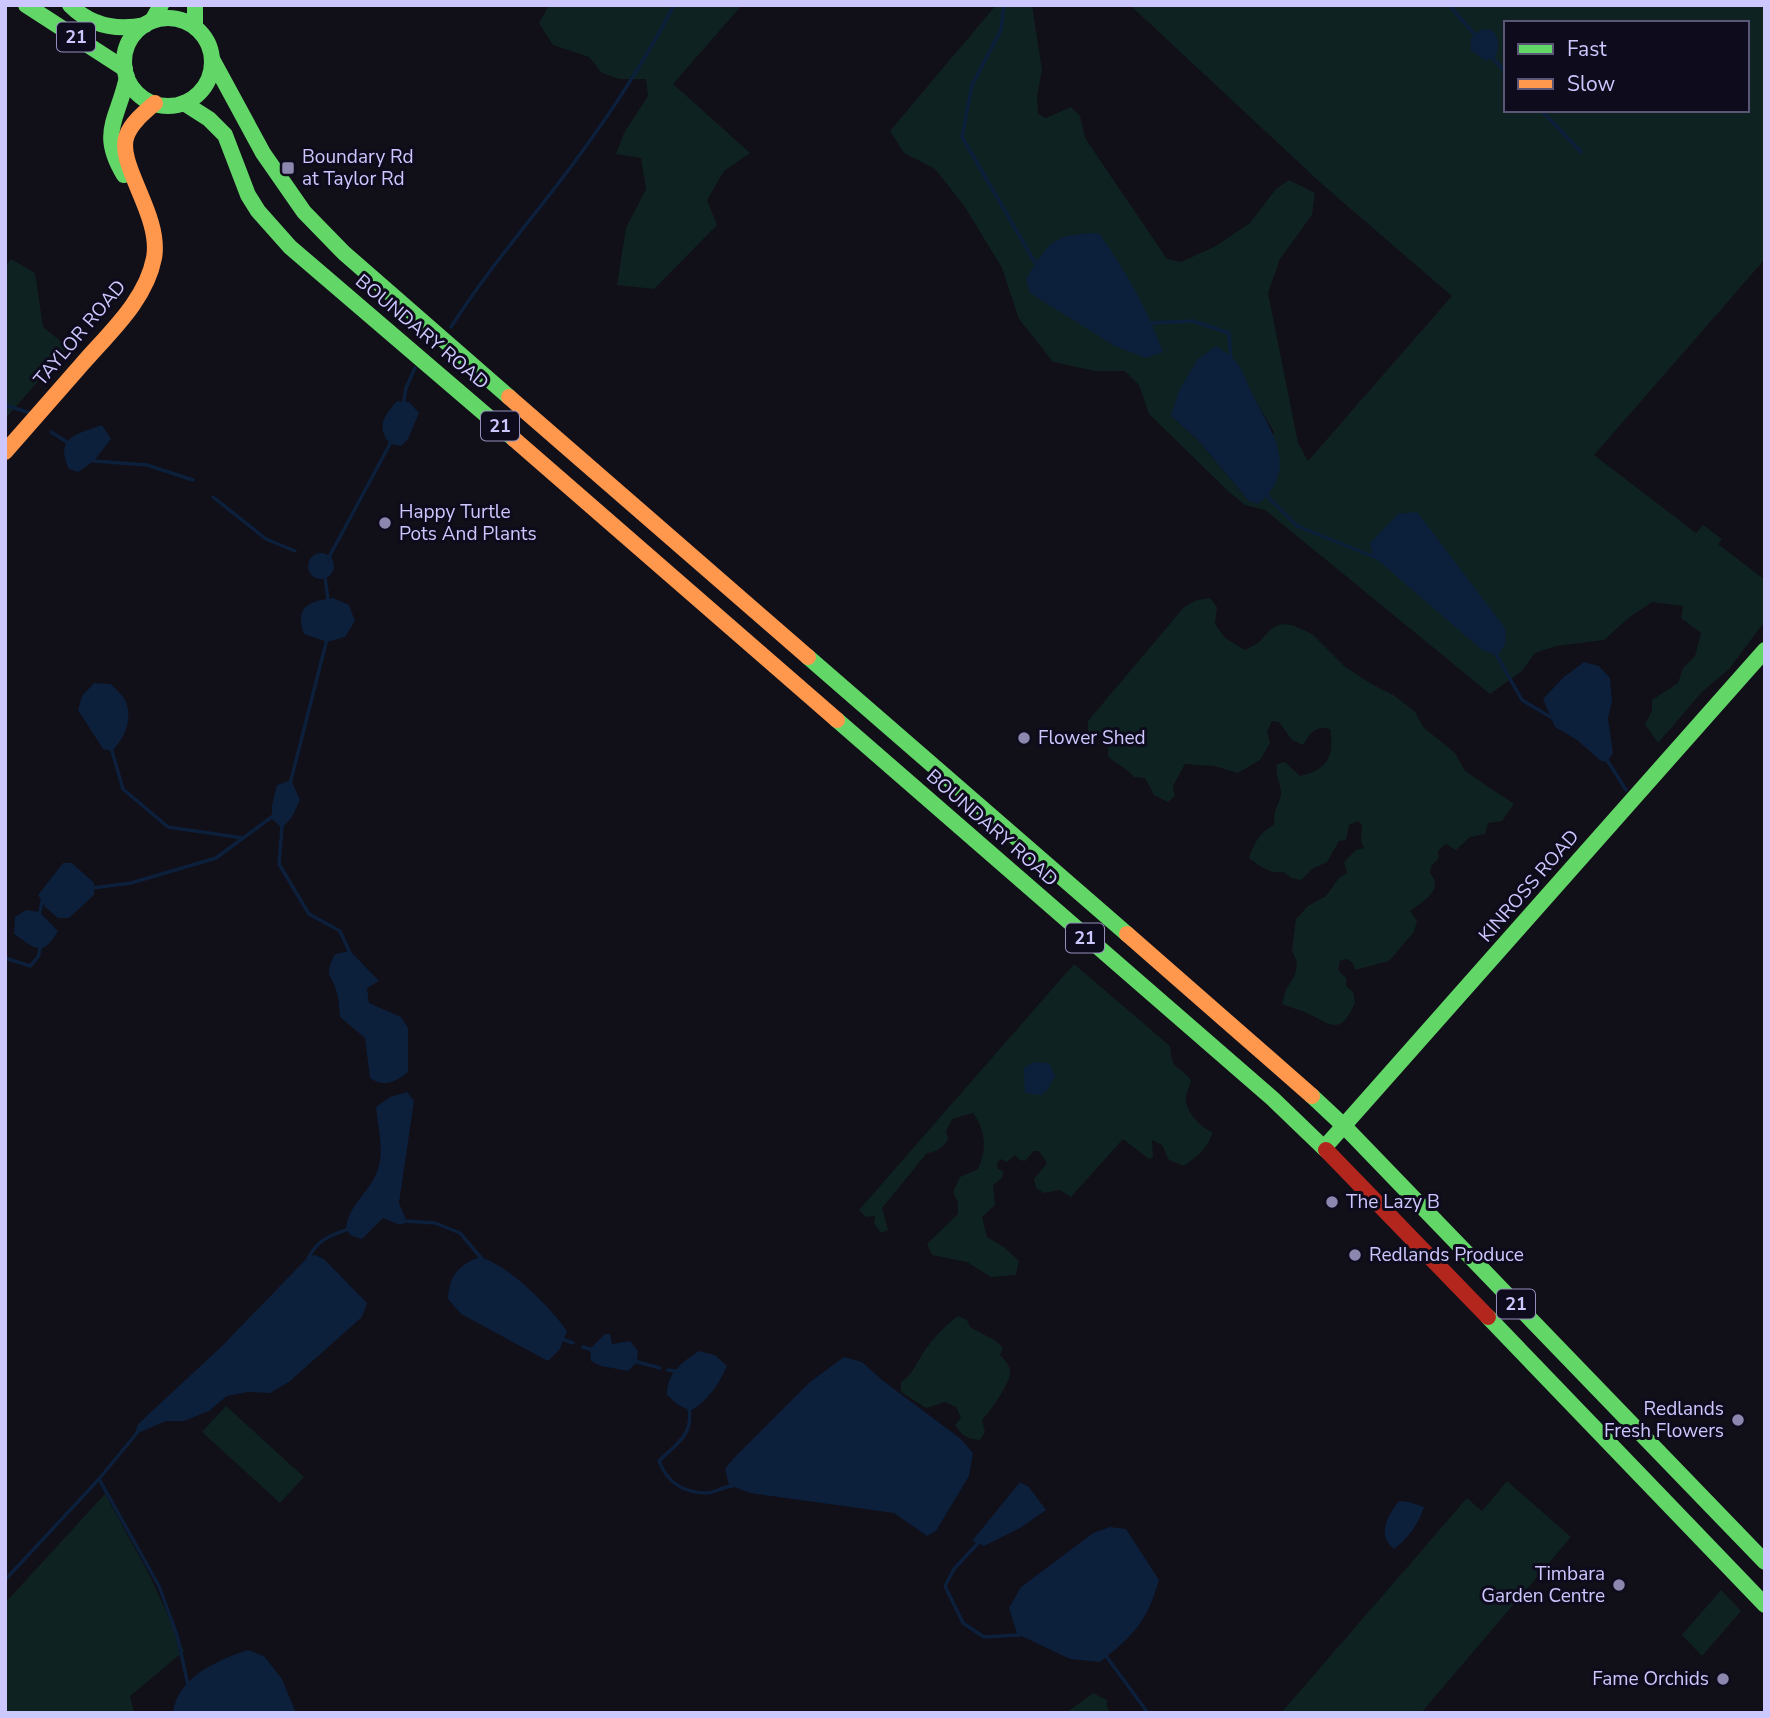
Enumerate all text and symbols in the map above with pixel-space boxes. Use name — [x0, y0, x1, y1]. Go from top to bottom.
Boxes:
legend — [1504, 21, 1749, 112]
road number: 21 — [57, 22, 95, 52]
text: Fast — [1567, 35, 1607, 63]
text: Slow — [1567, 70, 1616, 98]
place label: Boundary Rd at Taylor Rd — [302, 144, 414, 192]
marker: Boundary Rd at Taylor Rd — [280, 160, 296, 176]
street label: BOUNDARY ROAD — [350, 268, 494, 396]
street label: TAYLOR ROAD — [28, 274, 132, 392]
road number: 21 — [481, 412, 519, 440]
place label: Happy Turtle Pots And Plants — [399, 499, 537, 547]
marker: Happy Turtle Pots And Plants — [377, 515, 393, 531]
place label: Flower Shed — [1038, 725, 1146, 751]
marker: Flower Shed — [1016, 730, 1032, 746]
street label: BOUNDARY ROAD — [921, 763, 1063, 893]
street label: KINROSS ROAD — [1473, 824, 1585, 948]
road number: 21 — [1066, 923, 1104, 953]
place label: The Lazy B — [1346, 1189, 1440, 1215]
marker: The Lazy B — [1324, 1194, 1340, 1210]
place label: Redlands Produce — [1369, 1242, 1524, 1268]
marker: Redlands Produce — [1347, 1247, 1363, 1263]
road number: 21 — [1497, 1289, 1535, 1318]
place label: Redlands Fresh Flowers — [1604, 1396, 1724, 1444]
marker: Redlands Fresh Flowers — [1730, 1412, 1746, 1428]
place label: Timbara Garden Centre — [1481, 1561, 1605, 1609]
marker: Timbara Garden Centre — [1611, 1577, 1627, 1593]
place label: Fame Orchids — [1592, 1666, 1709, 1692]
marker: Fame Orchids — [1715, 1671, 1731, 1687]

